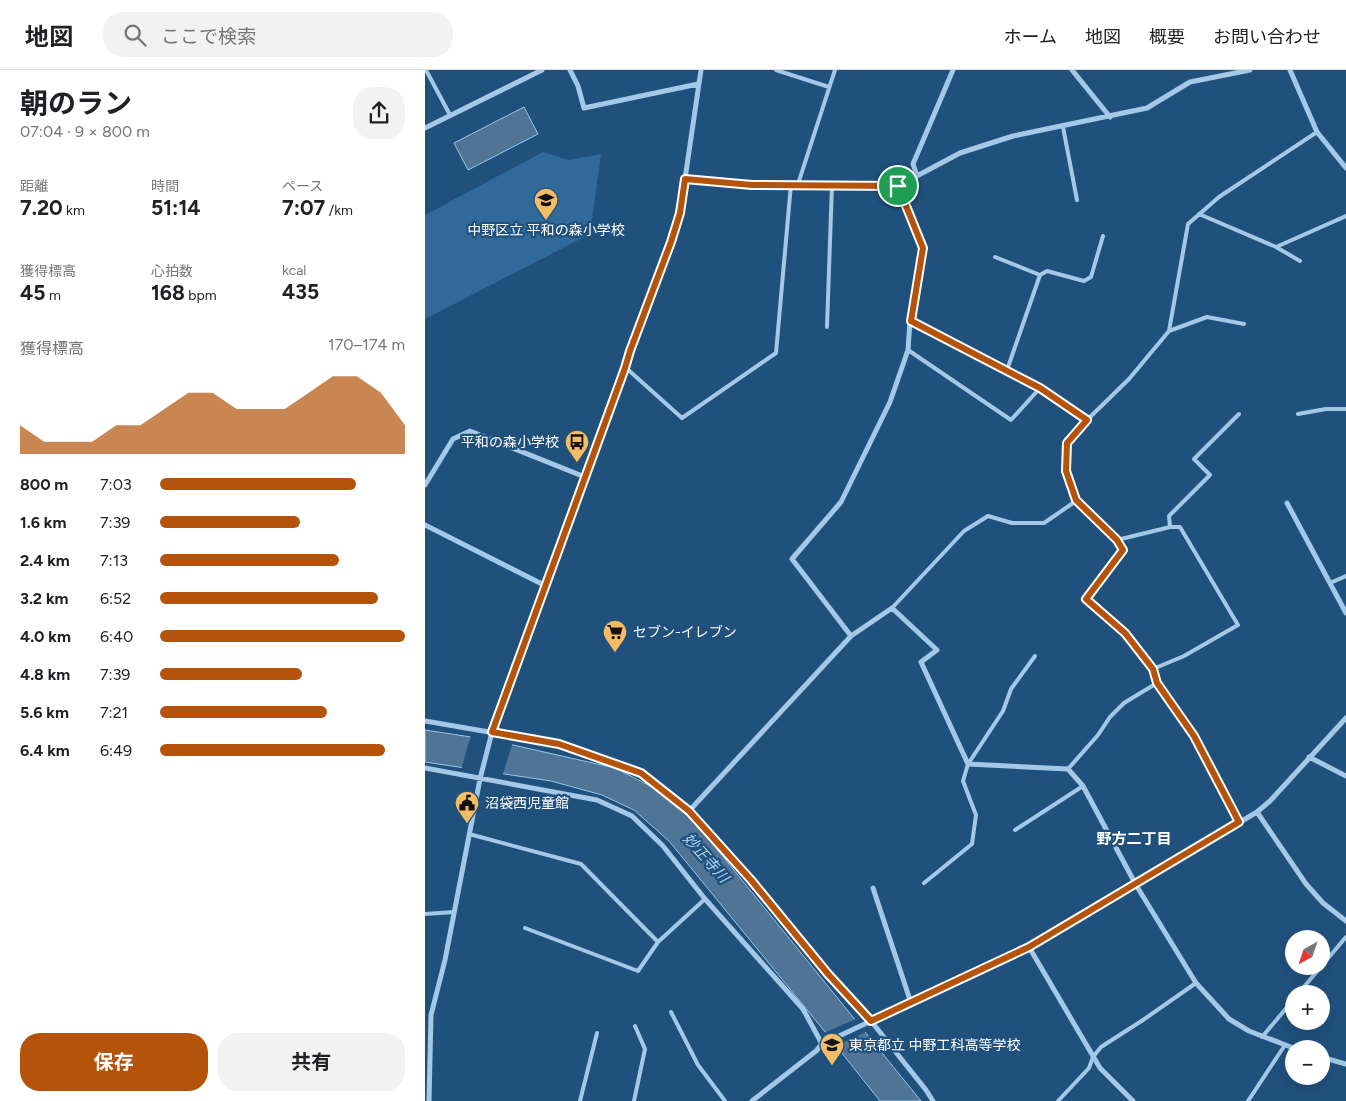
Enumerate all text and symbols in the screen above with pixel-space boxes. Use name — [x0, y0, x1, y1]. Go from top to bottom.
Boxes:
search box — [103, 12, 453, 57]
icon: search — [121, 21, 149, 49]
text: 地図 — [25, 22, 73, 51]
text: ここで検索 — [161, 25, 256, 48]
text: ホーム — [1004, 26, 1057, 48]
text: 地図 — [1085, 26, 1121, 48]
text: 概要 — [1149, 26, 1185, 48]
text: お問い合わせ — [1213, 26, 1321, 48]
text: 朝のラン — [20, 86, 132, 120]
button: share — [353, 87, 405, 139]
text: 07:04 · 9 × 800 m — [20, 122, 150, 141]
pin — [877, 165, 919, 207]
icon: arrive — [884, 172, 912, 200]
text: 距離 — [20, 178, 48, 195]
text: 時間 — [151, 178, 179, 195]
text: ペース — [282, 178, 323, 195]
school or university icon: 中野区立 平和の森小学校 — [533, 187, 559, 221]
text: 7.20 — [20, 195, 63, 220]
text: 51:14 — [151, 195, 201, 220]
text: 7:07 — [282, 195, 325, 220]
text: km — [63, 202, 85, 219]
text: /km — [325, 202, 353, 219]
place label: 中野区立 平和の森小学校 — [467, 222, 625, 239]
text: kcal — [282, 262, 306, 279]
text: 獲得標高 — [20, 263, 76, 280]
text: 心拍数 — [151, 263, 193, 280]
text: 435 — [282, 279, 319, 304]
text: 45 — [20, 280, 46, 305]
text: 168 — [151, 280, 185, 305]
text: m — [46, 287, 61, 304]
text: bpm — [185, 287, 217, 304]
text: 170–174 m — [328, 335, 405, 354]
text: 獲得標高 — [20, 339, 84, 358]
bus stop icon: 平和の森小学校 — [564, 429, 590, 463]
place label: 平和の森小学校 — [461, 434, 559, 451]
text: 800 m — [20, 475, 68, 494]
text: 7:03 — [100, 475, 132, 494]
text: 1.6 km — [20, 513, 66, 532]
text: 7:39 — [100, 513, 130, 532]
text: 2.4 km — [20, 551, 70, 570]
text: 7:13 — [100, 551, 128, 570]
text: 3.2 km — [20, 589, 69, 608]
text: 6:52 — [100, 589, 131, 608]
supermarket icon: セブン-イレブン — [602, 619, 628, 653]
place label: セブン-イレブン — [633, 624, 737, 641]
text: 4.0 km — [20, 627, 71, 646]
text: 6:40 — [100, 627, 133, 646]
text: 4.8 km — [20, 665, 70, 684]
text: 7:39 — [100, 665, 130, 684]
text: 5.6 km — [20, 703, 69, 722]
text: 7:21 — [100, 703, 128, 722]
text: 6.4 km — [20, 741, 70, 760]
text: 6:49 — [100, 741, 132, 760]
public building icon: 沼袋西児童館 — [454, 790, 480, 824]
place label: 沼袋西児童館 — [485, 795, 569, 812]
water label: 妙正寺川 — [679, 830, 734, 888]
district label: 野方二丁目 — [1096, 830, 1172, 848]
north arrow — [1285, 930, 1330, 975]
map controls — [1285, 930, 1330, 1085]
button: + — [1285, 985, 1330, 1030]
school or university icon: 東京都立 中野工科高等学校 — [819, 1032, 845, 1066]
button: 保存 — [20, 1033, 208, 1091]
button: 共有 — [218, 1033, 405, 1091]
place label: 東京都立 中野工科高等学校 — [849, 1037, 1020, 1054]
button: − — [1285, 1040, 1330, 1085]

